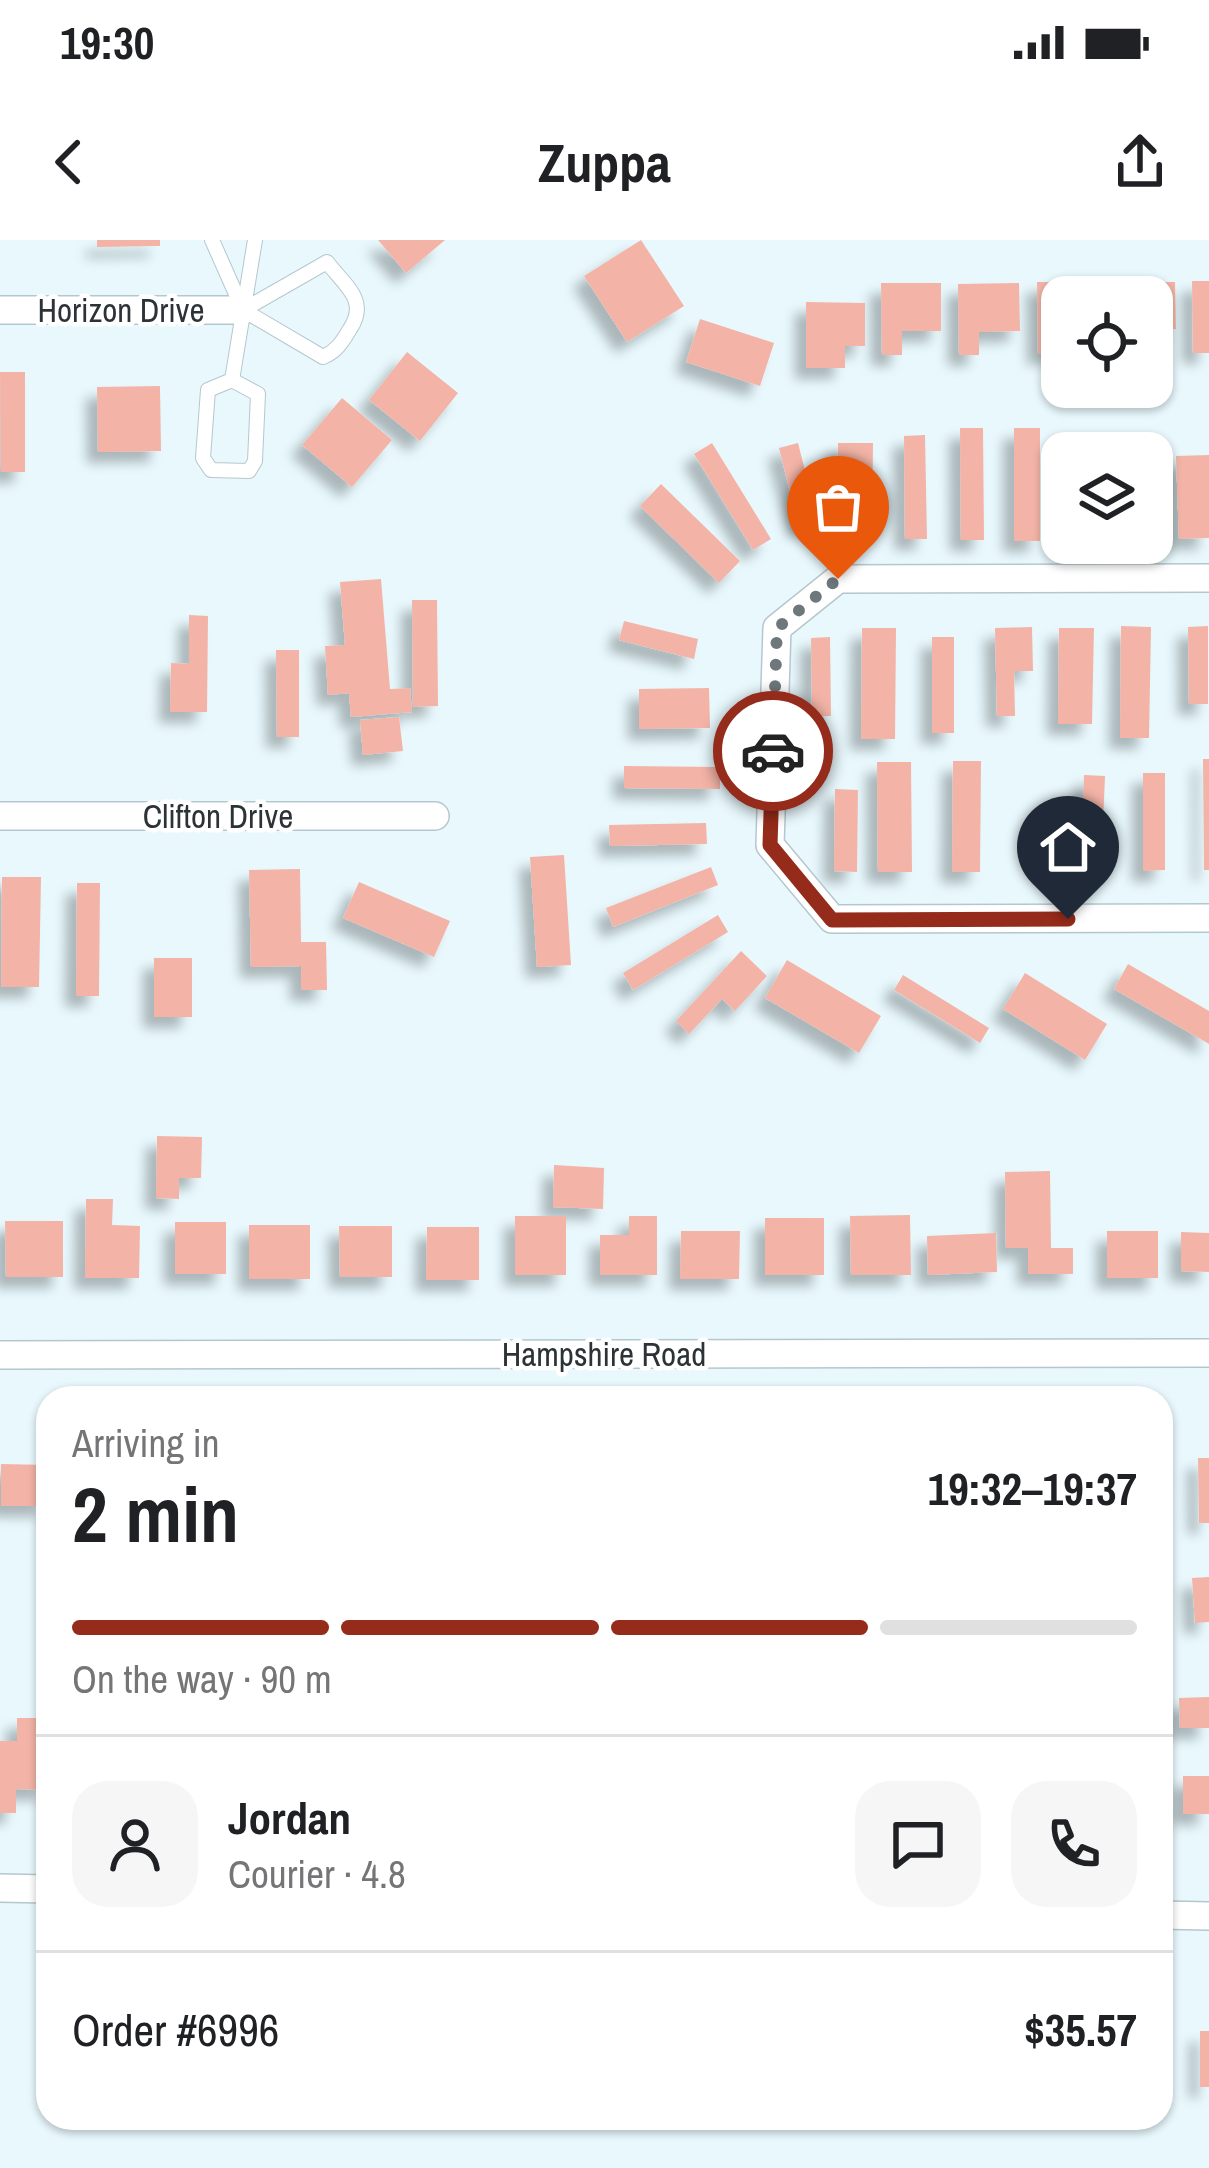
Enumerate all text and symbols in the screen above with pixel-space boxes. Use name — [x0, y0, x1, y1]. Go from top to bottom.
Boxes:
text: 19:30 — [60, 12, 154, 73]
text: Zuppa — [538, 126, 671, 199]
icon: back — [36, 129, 102, 195]
icon: share — [1107, 129, 1173, 195]
map controls — [1041, 276, 1173, 564]
button: locate — [1041, 276, 1173, 408]
street label: Horizon Drive — [38, 288, 204, 332]
button: layers — [1041, 432, 1173, 564]
pin — [787, 456, 889, 579]
icon: bag — [805, 474, 871, 540]
courier — [713, 691, 833, 811]
icon: car — [740, 718, 806, 784]
street label: Clifton Drive — [143, 794, 293, 838]
pin — [1017, 796, 1119, 919]
icon: home — [1035, 814, 1101, 880]
street label: Hampshire Road — [502, 1332, 706, 1376]
text: Arriving in — [72, 1417, 220, 1469]
text: 19:32–19:37 — [928, 1458, 1137, 1519]
text: 2 min — [72, 1461, 239, 1566]
text: On the way · 90 m — [72, 1653, 332, 1705]
button: person — [72, 1781, 198, 1907]
button: chat — [855, 1781, 981, 1907]
button: phone — [1011, 1781, 1137, 1907]
text: Jordan — [228, 1787, 351, 1848]
text: Courier · 4.8 — [228, 1848, 406, 1900]
text: Order #6996 — [72, 1999, 279, 2060]
text: $35.57 — [1024, 1999, 1137, 2060]

